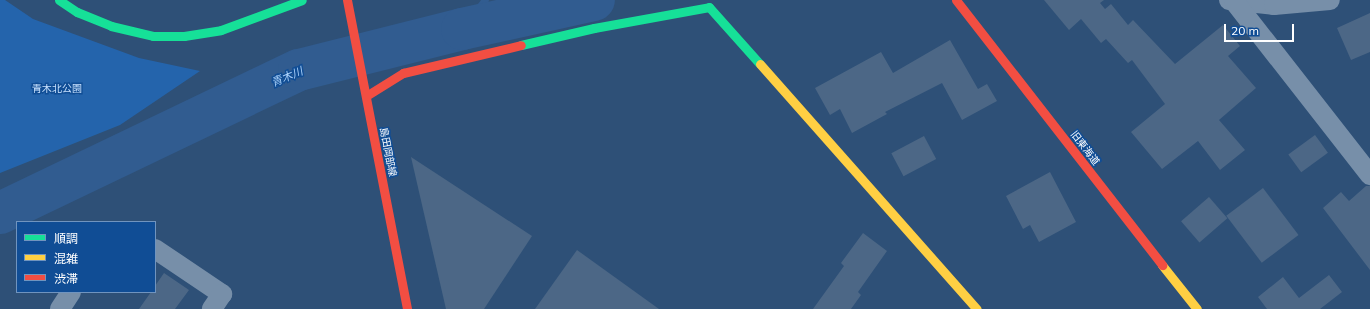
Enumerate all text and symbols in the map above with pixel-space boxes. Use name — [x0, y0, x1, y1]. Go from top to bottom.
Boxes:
scale bar — [1226, 16, 1296, 42]
text: 20 m — [1231, 23, 1259, 38]
water label: 青木川 — [269, 64, 305, 90]
park label: 青木北公園 — [32, 83, 82, 95]
street label: 島田岡部線 — [377, 126, 399, 178]
street label: 旧東海道 — [1068, 129, 1102, 167]
legend — [16, 221, 156, 293]
text: 順調 — [54, 231, 78, 246]
text: 混雑 — [54, 251, 78, 266]
text: 渋滞 — [54, 271, 78, 286]

